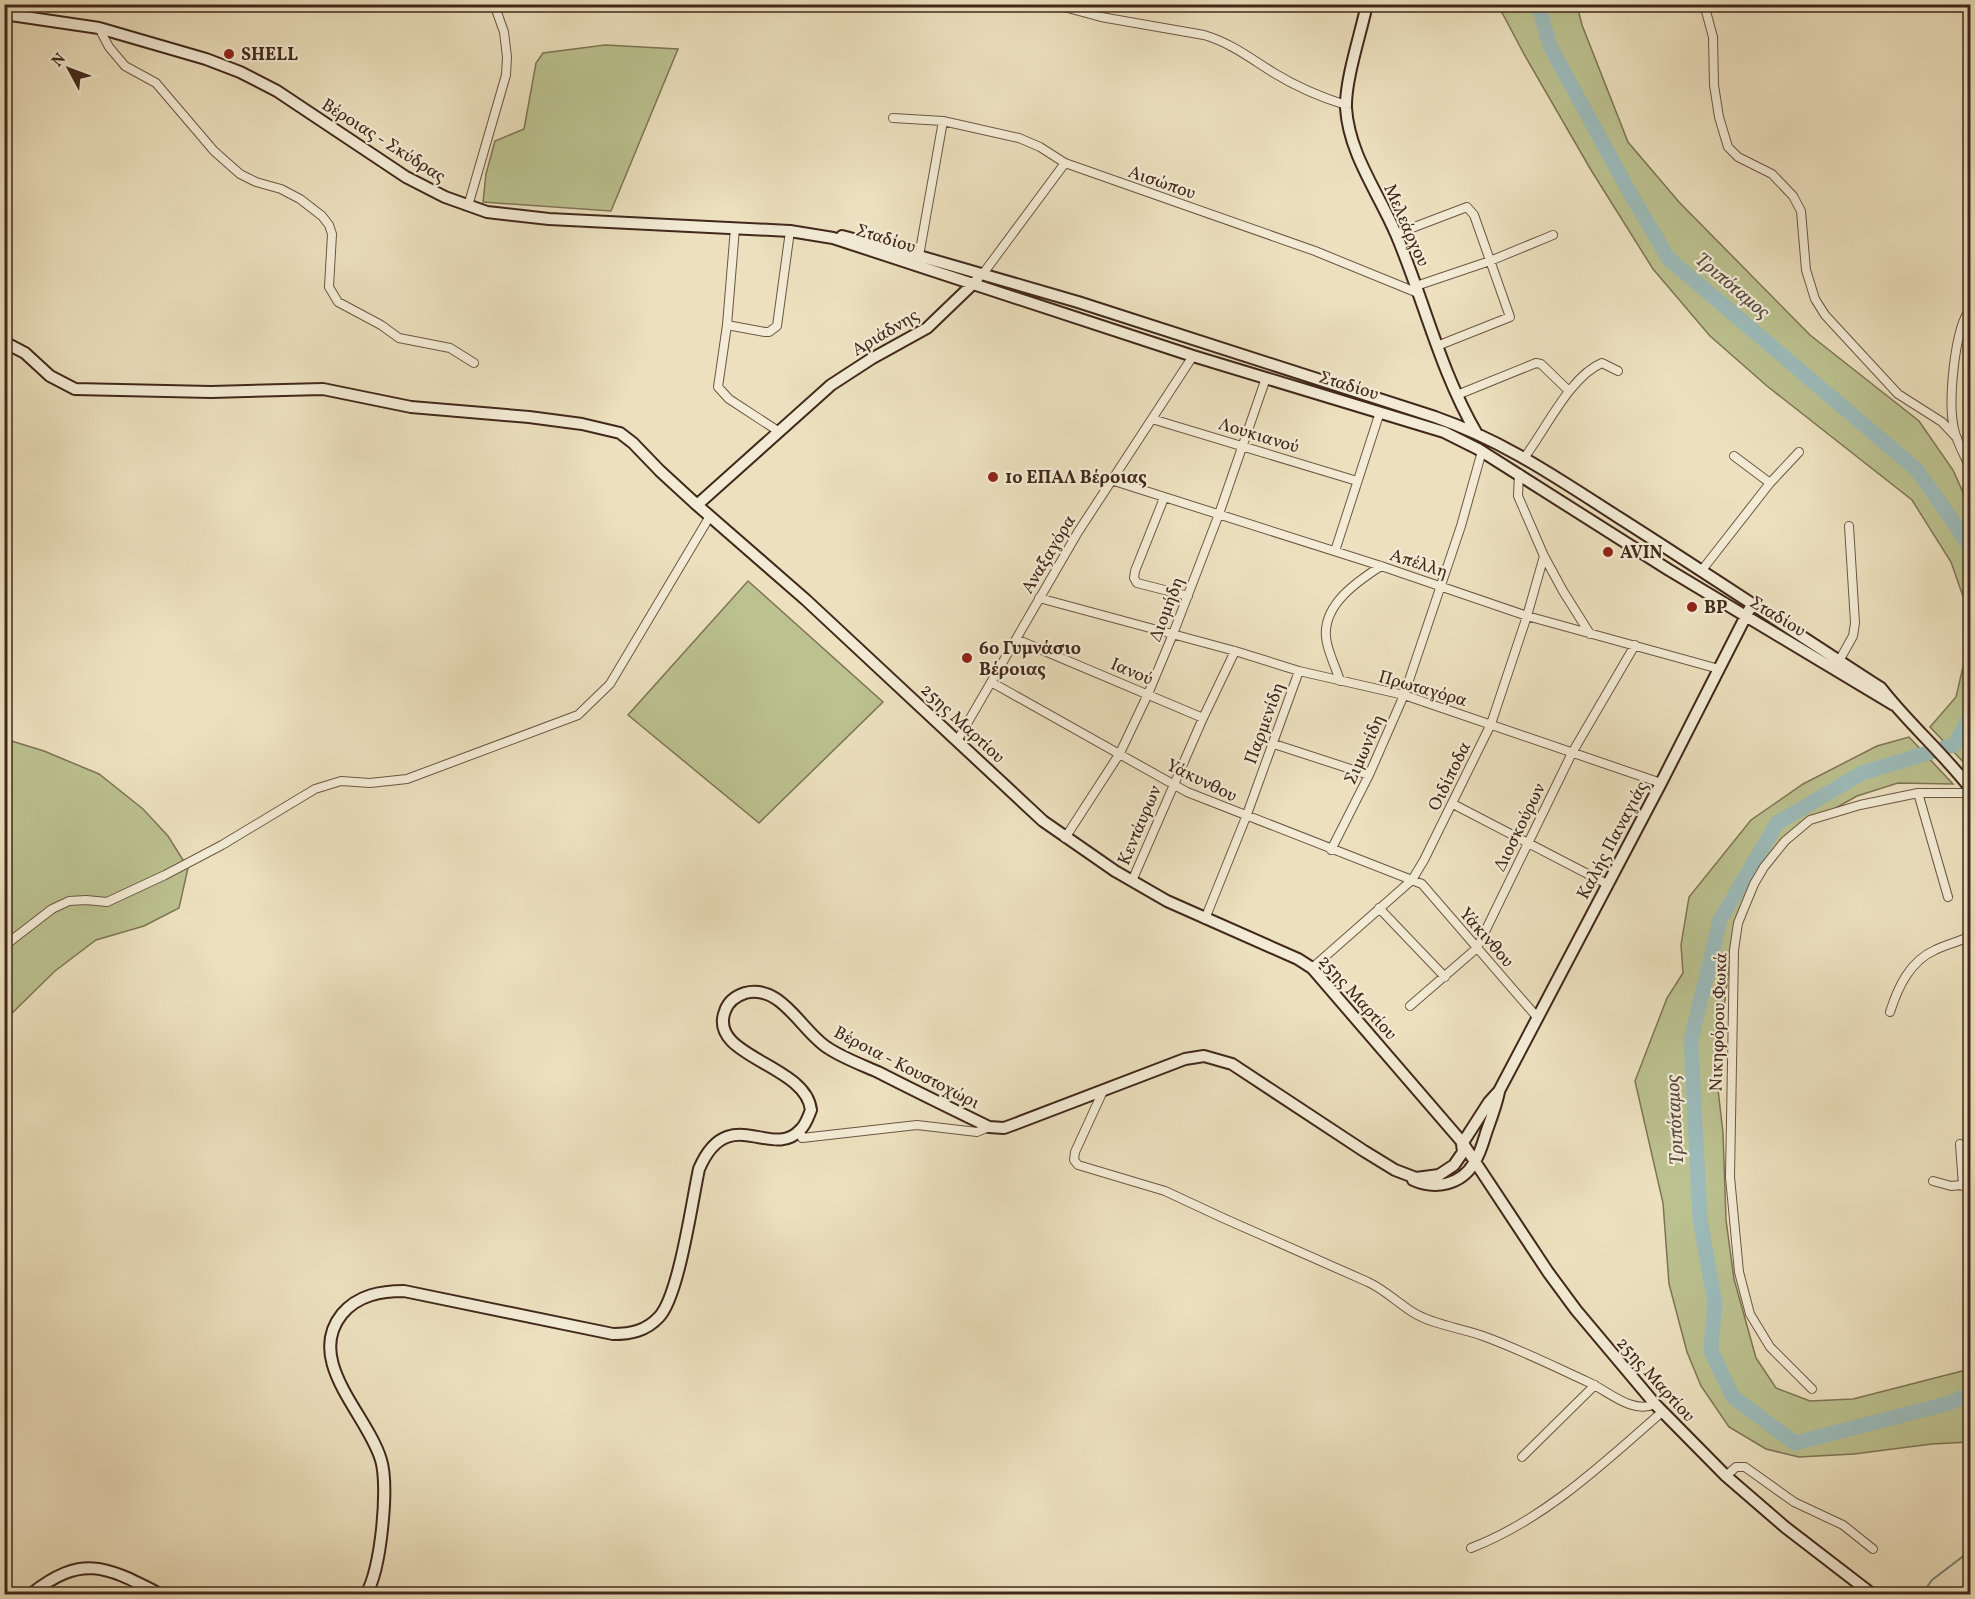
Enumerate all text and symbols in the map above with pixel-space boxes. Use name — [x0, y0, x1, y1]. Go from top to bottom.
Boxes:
north arrow — [39, 39, 99, 99]
place label: SHELL — [241, 43, 298, 68]
marker: SHELL — [222, 47, 236, 61]
text: N — [47, 49, 72, 72]
street label: Βέροιας - Σκύδρας — [316, 93, 450, 190]
street label: Αισώπου — [1124, 160, 1199, 207]
street label: Μελεάργου — [1376, 180, 1435, 271]
street label: Σταδίου — [853, 219, 919, 260]
water label: Τριπόταμος — [1688, 247, 1775, 326]
street label: Αριάδνης — [847, 303, 924, 363]
street label: Σταδίου — [1316, 366, 1382, 407]
street label: Λουκιανού — [1215, 412, 1302, 461]
place label: 1ο ΕΠΑΛ Βέροιας — [1005, 466, 1147, 491]
marker: 1ο ΕΠΑΛ Βέροιας — [986, 470, 1000, 484]
street label: Αναξαγόρα — [1016, 510, 1083, 599]
place label: AVIN — [1620, 541, 1663, 566]
street label: Απέλλη — [1386, 543, 1451, 586]
marker: AVIN — [1601, 545, 1615, 559]
street label: Διομήδη — [1144, 573, 1191, 646]
street label: Σταδίου — [1745, 591, 1810, 644]
place label: BP — [1704, 596, 1728, 621]
marker: BP — [1685, 600, 1699, 614]
place label: 6ο Γυμνάσιο Βέροιας — [979, 637, 1081, 683]
marker: 6ο Γυμνάσιο Βέροιας — [960, 651, 974, 665]
street label: Ιανού — [1106, 652, 1156, 692]
street label: Πρωταγόρα — [1375, 665, 1470, 714]
street label: 25ης Μαρτίου — [914, 678, 1010, 770]
street label: Παρμενίδη — [1239, 679, 1292, 768]
street label: Σιμωνίδη — [1339, 711, 1392, 789]
street label: Οιδίποδα — [1423, 738, 1478, 816]
street label: Υάκυνθου — [1162, 754, 1241, 809]
street label: Καλής Παναγιάς — [1572, 777, 1655, 904]
street label: Διοσκούρων — [1488, 779, 1553, 876]
street label: Κεντάυρων — [1112, 781, 1169, 869]
street label: Υάκινθου — [1453, 902, 1519, 974]
street label: 25ης Μαρτίου — [1312, 950, 1402, 1046]
street label: Νικηφόρου Φωκά — [1705, 952, 1734, 1092]
street label: Βέροια - Κουστοχώρι — [829, 1021, 984, 1116]
water label: Τριπόταμος — [1660, 1074, 1692, 1166]
street label: 25ης Μαρτίου — [1610, 1332, 1700, 1428]

